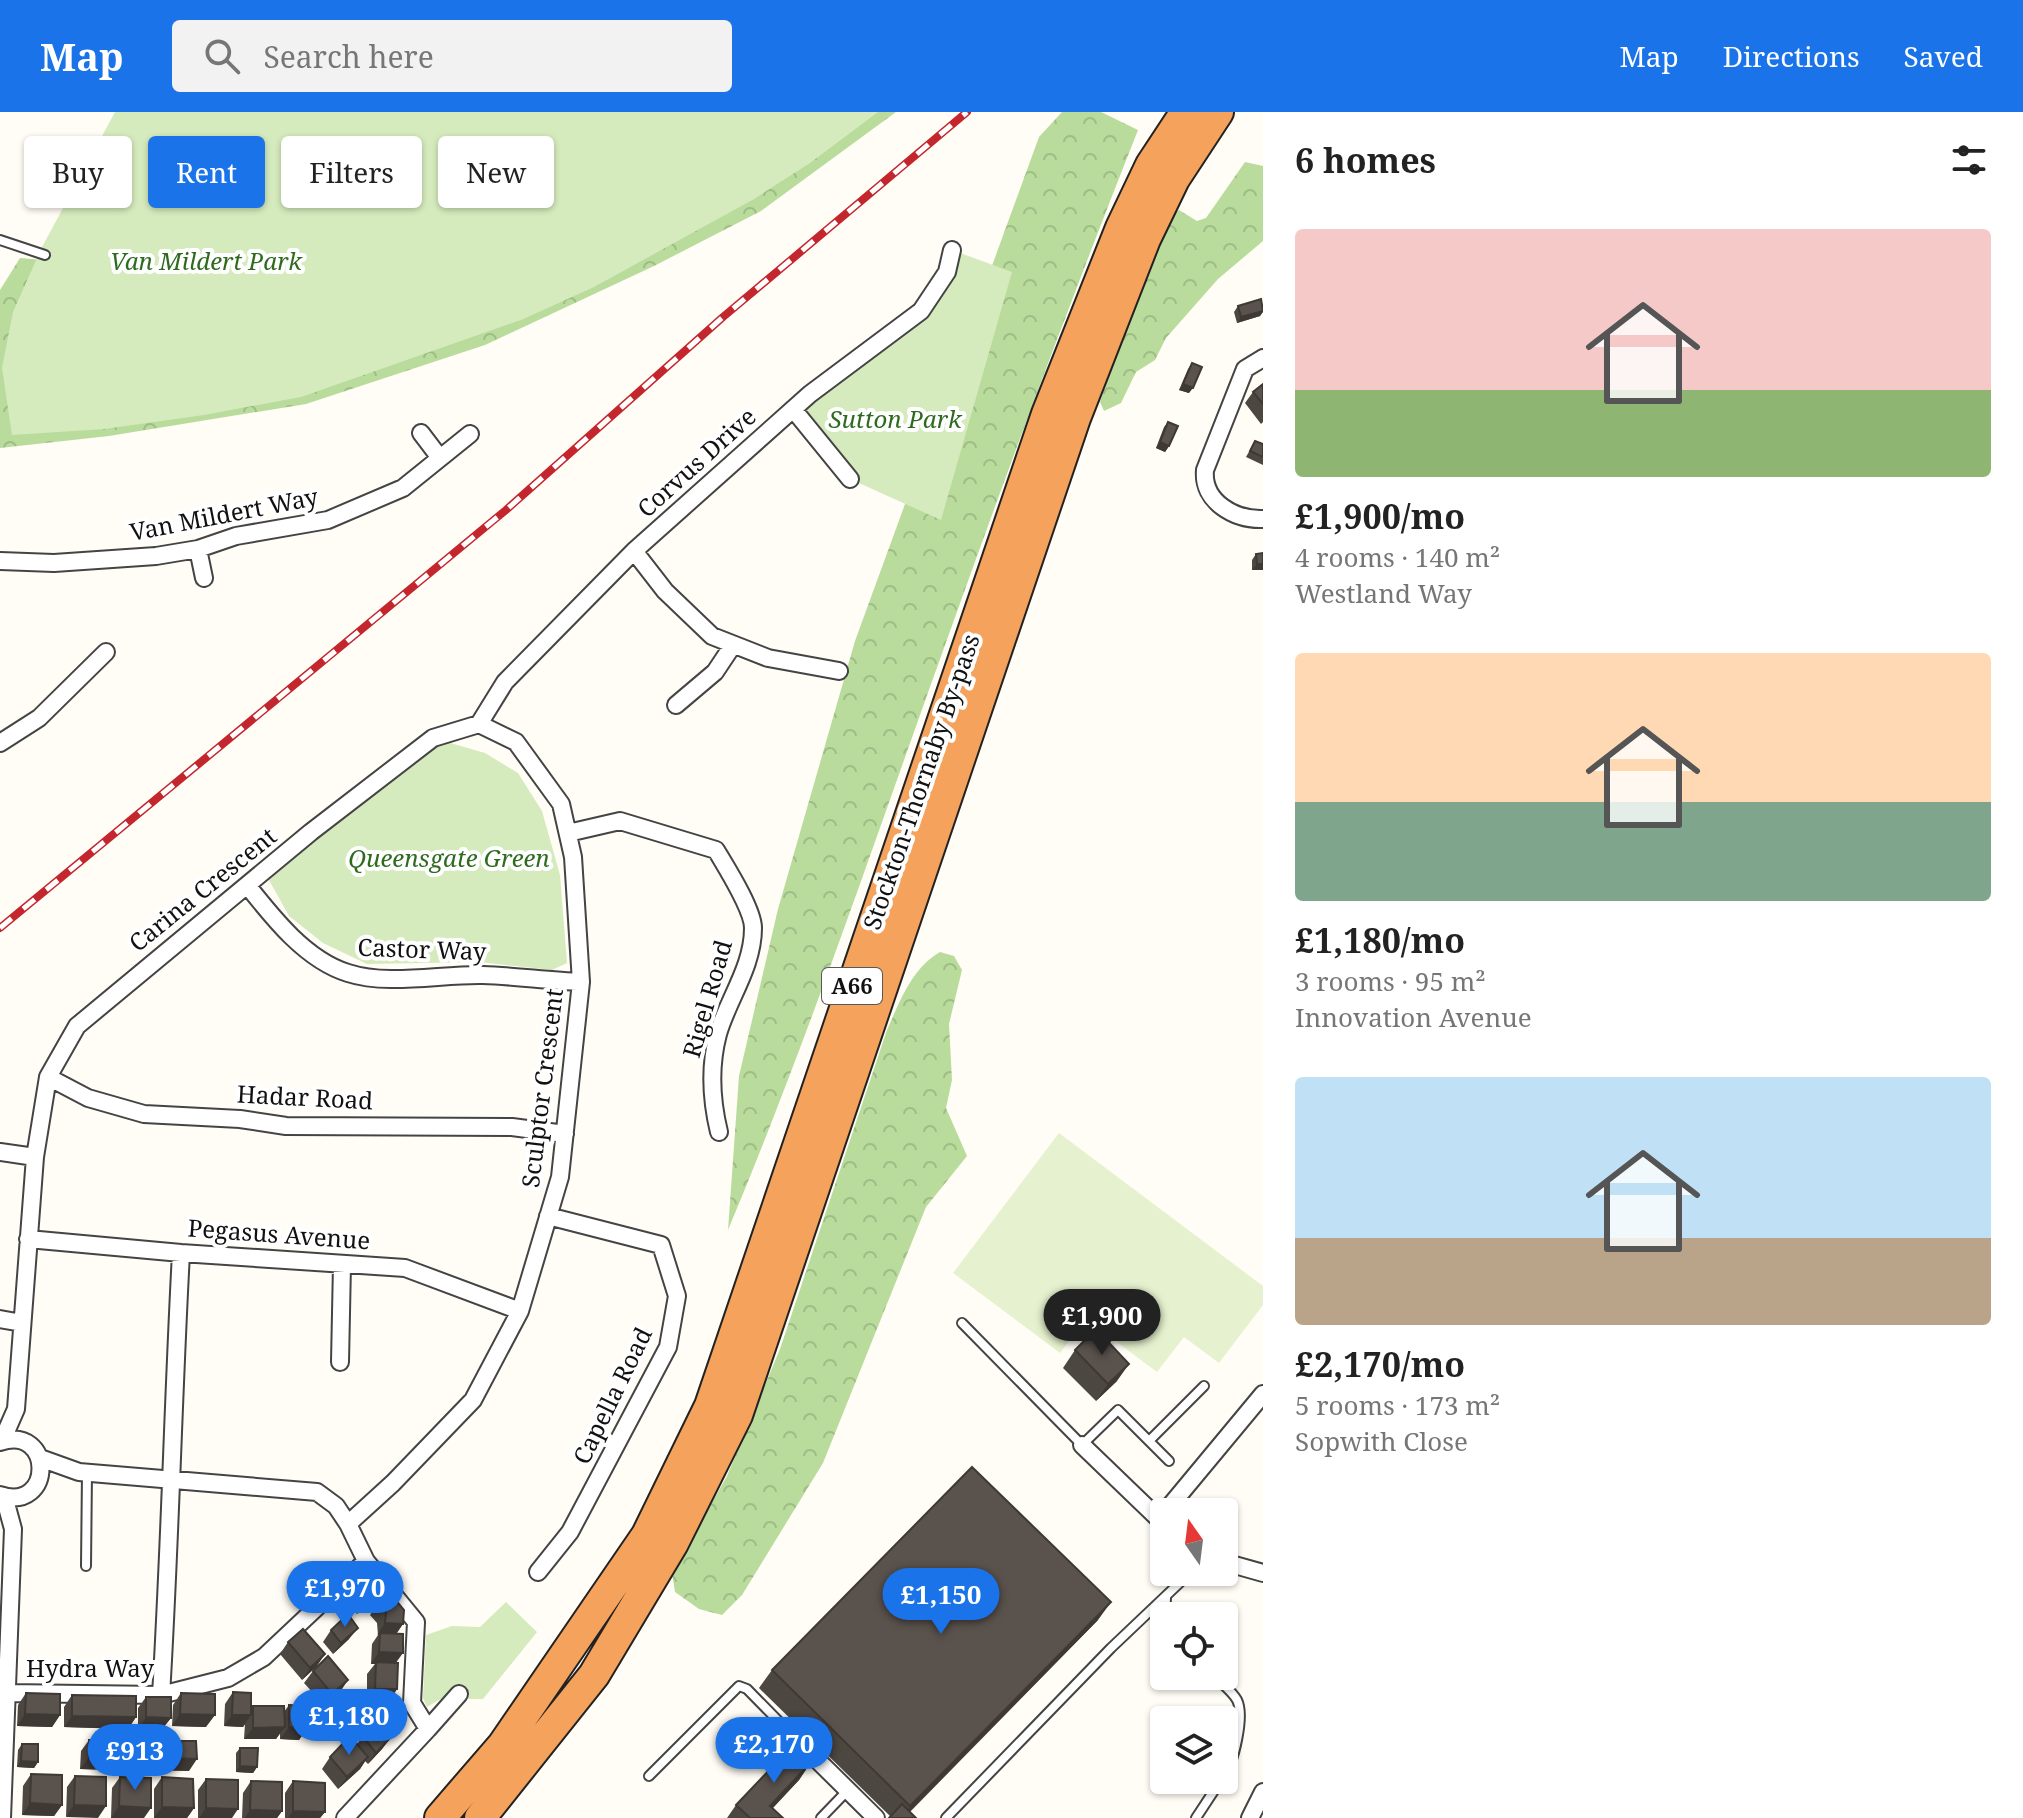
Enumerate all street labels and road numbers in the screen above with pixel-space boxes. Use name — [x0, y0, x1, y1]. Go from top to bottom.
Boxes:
street label: Corvus Drive — [629, 400, 762, 524]
street label: Van Mildert Way — [127, 479, 321, 548]
street label: Stockton-Thornaby By-pass — [854, 629, 987, 934]
street label: Carina Crescent — [121, 819, 283, 959]
street label: Castor Way — [357, 930, 488, 967]
street label: Rigel Road — [674, 936, 739, 1061]
road number: A66 — [822, 968, 882, 1004]
street label: Sculptor Crescent — [513, 986, 570, 1189]
street label: Hadar Road — [236, 1076, 374, 1117]
street label: Pegasus Avenue — [187, 1211, 371, 1256]
street label: Capella Road — [564, 1321, 659, 1469]
street label: Hydra Way — [26, 1651, 154, 1684]

